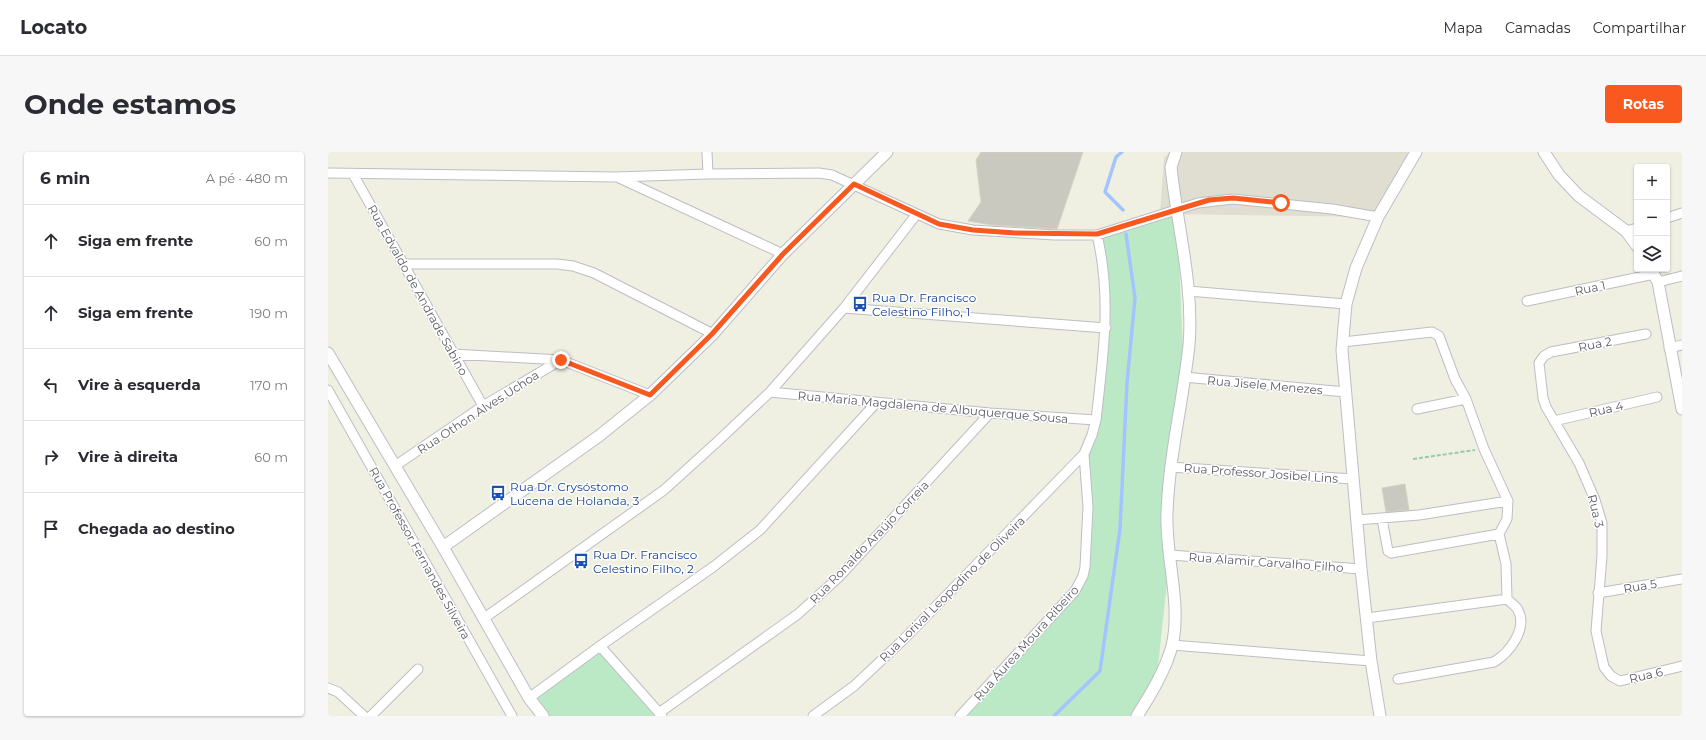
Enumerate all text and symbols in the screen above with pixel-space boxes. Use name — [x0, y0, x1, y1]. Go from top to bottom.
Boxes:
text: Locato — [20, 16, 87, 39]
text: Mapa — [1444, 19, 1483, 37]
text: Camadas — [1505, 19, 1571, 37]
text: Compartilhar — [1593, 19, 1686, 37]
button: Rotas — [1605, 85, 1682, 123]
text: Onde estamos — [24, 87, 236, 121]
map controls — [1634, 164, 1670, 272]
button: + — [1634, 164, 1670, 200]
text: 6 min — [40, 168, 90, 188]
text: A pé · 480 m — [206, 170, 288, 186]
route start — [1272, 194, 1290, 212]
button: − — [1634, 200, 1670, 236]
street label: Rua Edvaldo de Andrade Sabino — [365, 202, 471, 378]
icon: ahead — [40, 230, 62, 252]
text: Siga em frente — [78, 231, 193, 250]
text: 60 m — [254, 233, 288, 249]
button: layers — [1634, 236, 1670, 272]
street label: Rua 1 — [1573, 277, 1607, 299]
place label: Rua Dr. Francisco Celestino Filho, 1 — [872, 290, 976, 319]
bus stop icon: Rua Dr. Francisco Celestino Filho, 1 — [851, 295, 869, 313]
icon: ahead — [40, 302, 62, 324]
text: Siga em frente — [78, 303, 193, 322]
text: 190 m — [250, 305, 288, 321]
street label: Rua 2 — [1577, 333, 1613, 355]
route end — [552, 351, 570, 369]
street label: Rua Othon Alves Uchoa — [414, 367, 542, 457]
street label: Rua Jisele Menezes — [1207, 372, 1324, 398]
icon: left — [40, 374, 62, 396]
text: Vire à esquerda — [78, 375, 201, 394]
text: 170 m — [250, 377, 288, 393]
street label: Rua Maria Magdalena de Albuquerque Sousa — [797, 388, 1069, 426]
street label: Rua 4 — [1587, 398, 1625, 420]
icon: right — [40, 446, 62, 468]
text: Vire à direita — [78, 447, 178, 466]
text: 60 m — [254, 449, 288, 465]
street label: Rua Professor Josibel Lins — [1183, 460, 1339, 486]
street label: Rua Professor Fernandes Silveira — [366, 464, 474, 642]
street label: Rua Ronaldo Araújo Correia — [806, 477, 932, 607]
place label: Rua Dr. Crysóstomo Lucena de Holanda, 3 — [510, 479, 639, 508]
bus stop icon: Rua Dr. Crysóstomo Lucena de Holanda, 3 — [489, 484, 507, 502]
street label: Rua 3 — [1585, 493, 1607, 529]
street label: Rua Lorival Leopodino de Oliveira — [876, 513, 1028, 665]
icon: arrive — [40, 518, 62, 540]
text: Chegada ao destino — [78, 519, 235, 538]
place label: Rua Dr. Francisco Celestino Filho, 2 — [593, 547, 697, 576]
street label: Rua Alamir Carvalho Filho — [1188, 549, 1344, 575]
bus stop icon: Rua Dr. Francisco Celestino Filho, 2 — [572, 552, 590, 570]
street label: Rua 5 — [1622, 576, 1658, 596]
street label: Rua Áurea Moura Ribeiro — [970, 582, 1082, 704]
street label: Rua 6 — [1628, 664, 1664, 686]

